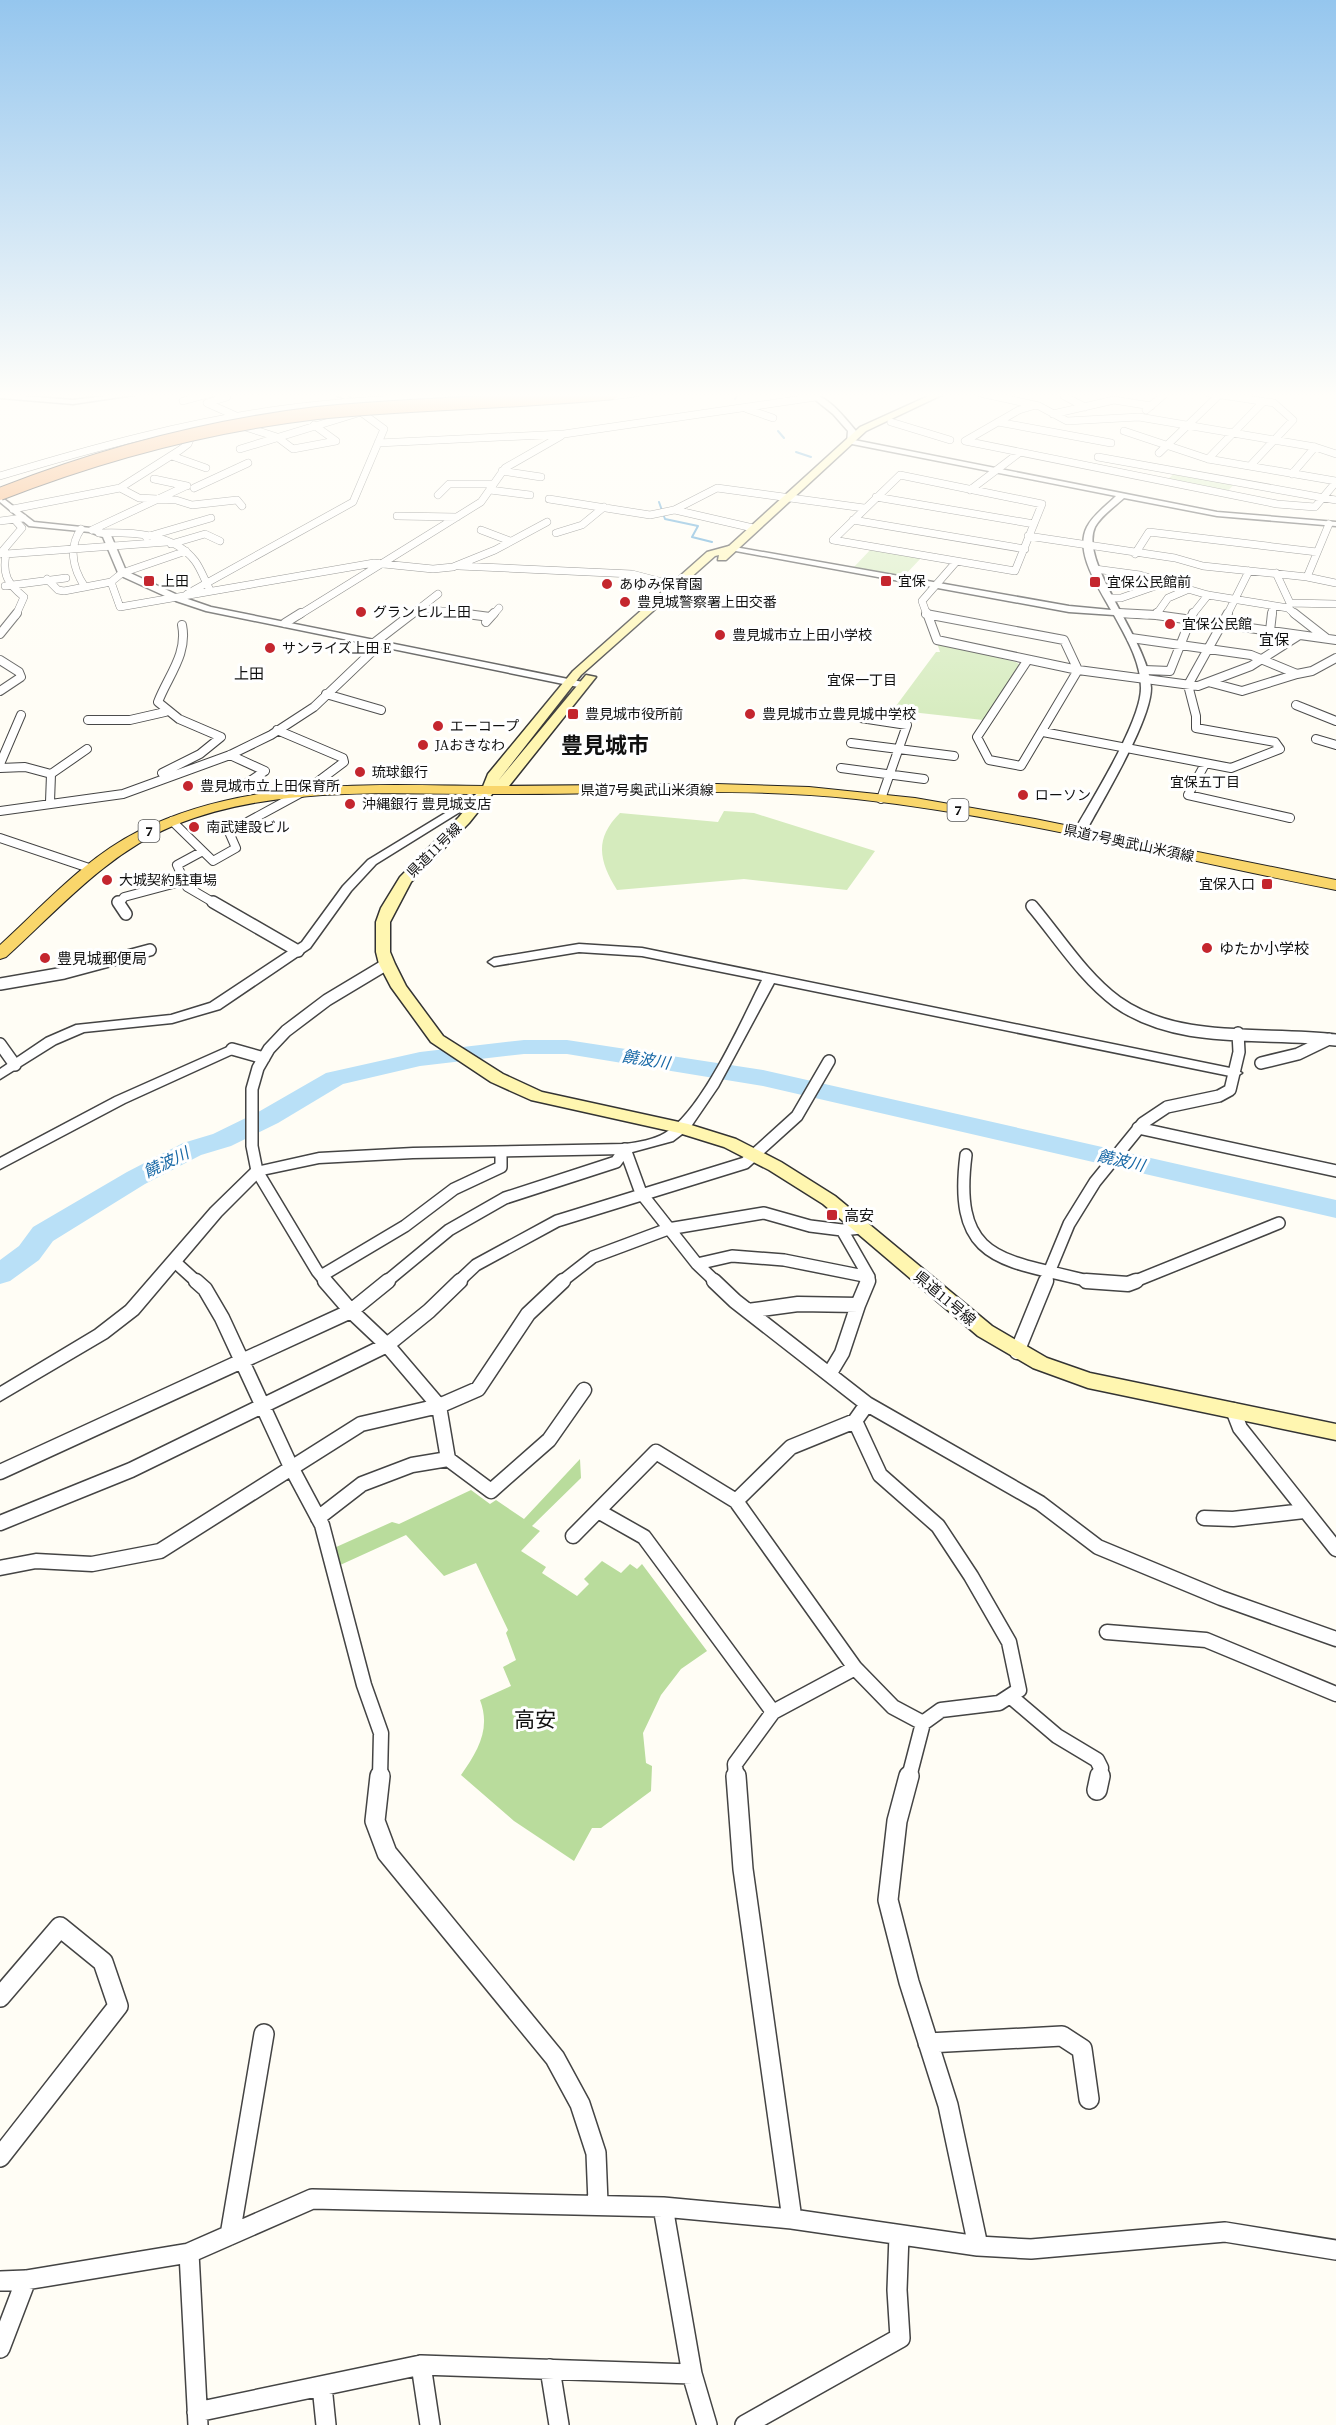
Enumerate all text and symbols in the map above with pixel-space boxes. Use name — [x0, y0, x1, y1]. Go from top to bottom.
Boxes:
place label: 上田 — [161, 571, 189, 591]
place label: 宜保 — [898, 571, 926, 591]
place label: 宜保公民館前 — [1107, 572, 1191, 592]
marker: 上田 — [142, 574, 156, 588]
place label: あゆみ保育園 — [619, 574, 703, 594]
marker: 宜保 — [879, 574, 893, 588]
marker: 宜保公民館前 — [1088, 575, 1102, 589]
marker: あゆみ保育園 — [600, 577, 614, 591]
place label: 豊見城警察署上田交番 — [637, 592, 777, 612]
marker: 豊見城警察署上田交番 — [618, 595, 632, 609]
place label: グランヒル上田 — [373, 602, 471, 622]
marker: グランヒル上田 — [354, 605, 368, 619]
place label: 宜保公民館 — [1182, 614, 1252, 634]
marker: 宜保公民館 — [1163, 617, 1177, 631]
place label: 豊見城市立上田小学校 — [732, 625, 872, 645]
marker: 豊見城市立上田小学校 — [713, 628, 727, 642]
district label: 宜保 — [1259, 629, 1289, 650]
place label: サンライズ上田 E — [282, 638, 391, 658]
marker: サンライズ上田 E — [263, 641, 277, 655]
district label: 上田 — [234, 663, 264, 684]
district label: 宜保一丁目 — [827, 670, 897, 690]
place label: 豊見城市役所前 — [585, 704, 683, 724]
place label: 豊見城市立豊見城中学校 — [762, 704, 916, 724]
marker: 豊見城市役所前 — [566, 707, 580, 721]
marker: 豊見城市立豊見城中学校 — [743, 707, 757, 721]
place label: エーコープ — [450, 716, 519, 736]
marker: エーコープ — [431, 719, 445, 733]
district label: 豊見城市 — [561, 730, 649, 760]
place label: JAおきなわ — [434, 735, 505, 755]
marker: JAおきなわ — [416, 738, 430, 752]
place label: 琉球銀行 — [372, 762, 428, 782]
marker: 琉球銀行 — [353, 765, 367, 779]
district label: 宜保五丁目 — [1170, 772, 1240, 792]
place label: 豊見城市立上田保育所 — [200, 776, 340, 796]
marker: 豊見城市立上田保育所 — [181, 779, 195, 793]
street label: 県道7号奥武山米須線 — [581, 780, 714, 800]
place label: ローソン — [1035, 785, 1091, 805]
marker: ローソン — [1016, 788, 1030, 802]
place label: 沖縄銀行 豊見城支店 — [362, 794, 491, 814]
marker: 沖縄銀行 豊見城支店 — [343, 797, 357, 811]
road number: 7 — [948, 799, 968, 821]
place label: 南武建設ビル — [206, 817, 290, 837]
street label: 県道11号線 — [402, 818, 466, 882]
street label: 県道7号奥武山米須線 — [1062, 819, 1196, 867]
road number: 7 — [138, 820, 160, 842]
marker: 南武建設ビル — [187, 820, 201, 834]
place label: 大城契約駐車場 — [119, 870, 217, 890]
marker: 大城契約駐車場 — [100, 873, 114, 887]
place label: 宜保入口 — [1199, 874, 1255, 894]
marker: 宜保入口 — [1260, 877, 1274, 891]
place label: ゆたか小学校 — [1219, 938, 1309, 959]
marker: ゆたか小学校 — [1200, 941, 1214, 955]
place label: 豊見城郵便局 — [57, 948, 147, 969]
marker: 豊見城郵便局 — [38, 951, 52, 965]
water label: 饒波川 — [621, 1044, 673, 1074]
water label: 饒波川 — [140, 1141, 194, 1182]
water label: 饒波川 — [1095, 1144, 1149, 1177]
place label: 高安 — [844, 1205, 874, 1226]
marker: 高安 — [825, 1208, 839, 1222]
street label: 県道11号線 — [910, 1266, 980, 1330]
district label: 高安 — [514, 1705, 556, 1734]

